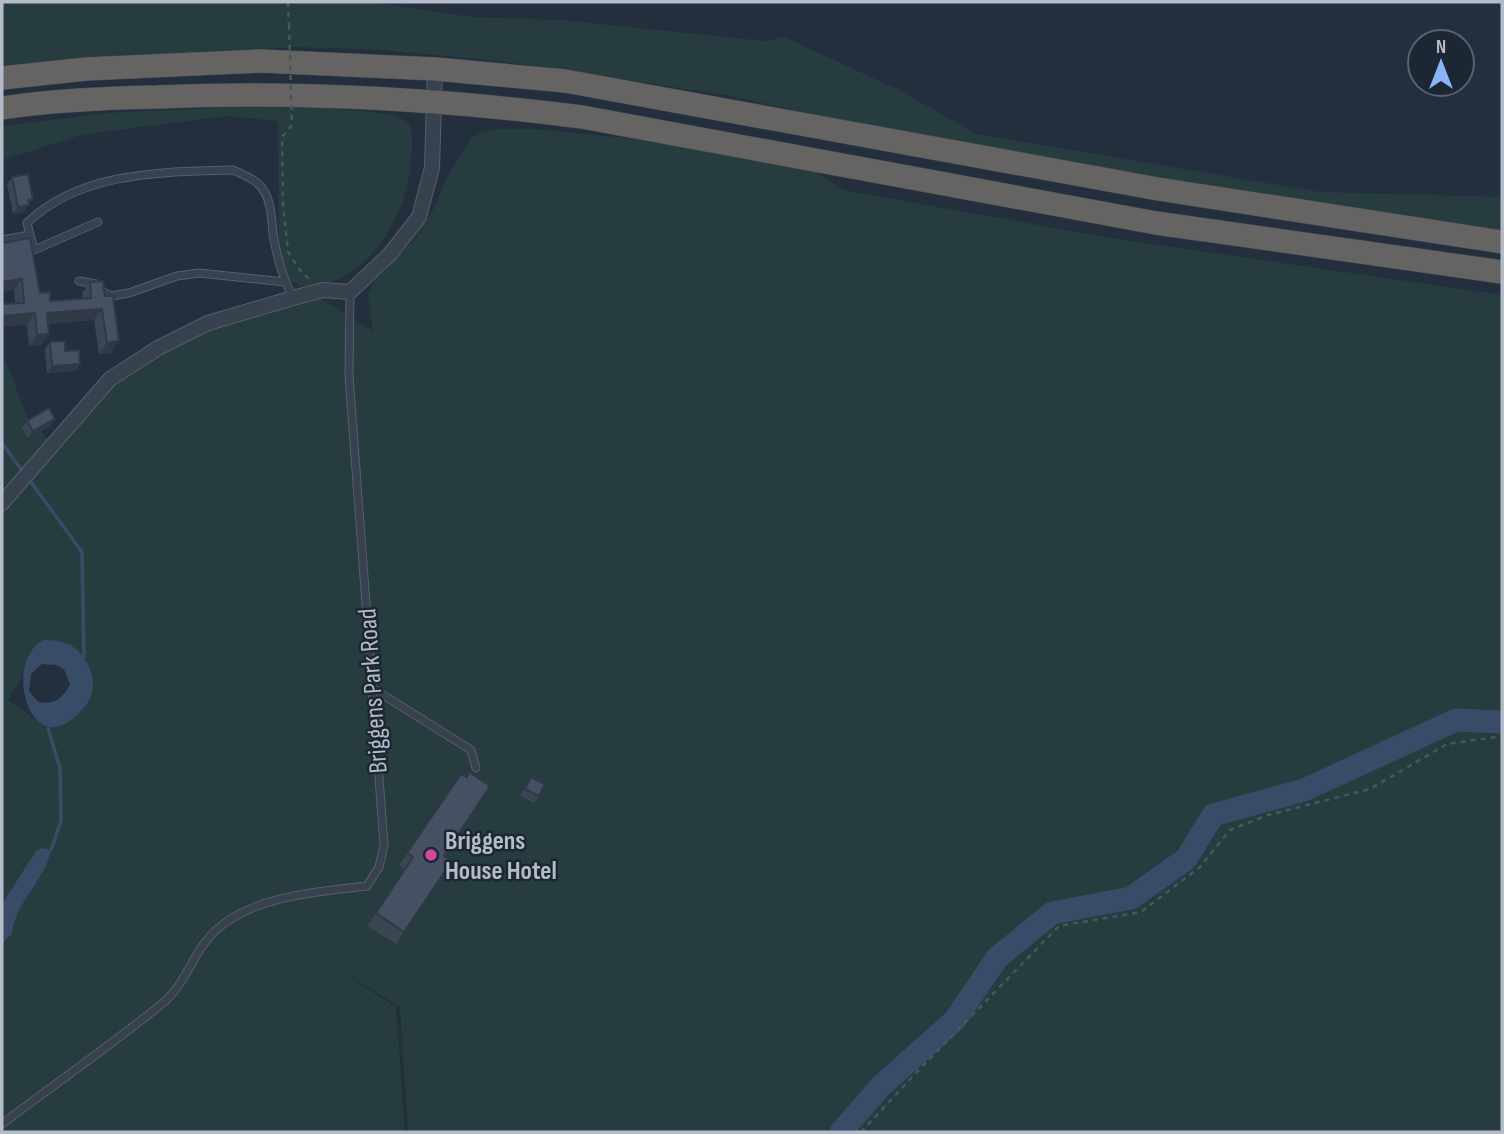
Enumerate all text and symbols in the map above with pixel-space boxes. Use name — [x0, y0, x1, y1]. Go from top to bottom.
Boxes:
north arrow — [1406, 28, 1476, 98]
text: N — [1436, 36, 1446, 59]
street label: Briggens Park Road — [352, 607, 395, 774]
place label: Briggens House Hotel — [445, 826, 557, 887]
marker: Briggens House Hotel — [423, 847, 439, 863]

